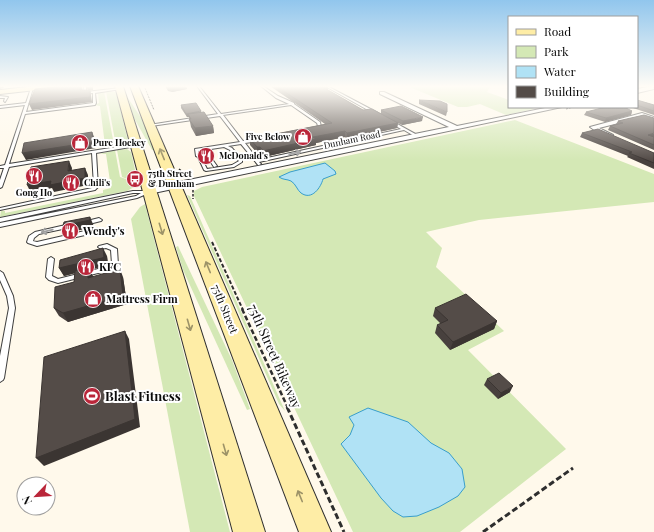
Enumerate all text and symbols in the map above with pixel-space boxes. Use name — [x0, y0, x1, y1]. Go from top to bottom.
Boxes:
legend — [508, 16, 638, 108]
text: Road — [544, 23, 571, 39]
text: Park — [544, 43, 569, 59]
text: Water — [543, 63, 577, 79]
text: Building — [544, 83, 590, 99]
shop icon: Five Below — [293, 127, 313, 147]
street label: Dunham Road — [322, 127, 382, 151]
place label: Five Below — [245, 130, 291, 142]
shop icon: Pure Hockey — [70, 133, 90, 153]
place label: Pure Hockey — [93, 136, 146, 148]
restaurant icon: McDonald's — [196, 146, 216, 166]
one-way arrow — [158, 148, 166, 160]
one-way arrow — [288, 148, 301, 156]
place label: McDonald's — [219, 149, 268, 161]
restaurant icon: Gong Ho — [24, 166, 44, 186]
place label: 75th Street & Dunham — [148, 167, 195, 189]
bus stop icon: 75th Street & Dunham — [125, 169, 145, 189]
restaurant icon: Chili's — [61, 173, 81, 193]
place label: Chili's — [84, 176, 110, 188]
place label: Gong Ho — [16, 186, 52, 198]
restaurant icon: Wendy's — [60, 221, 80, 241]
one-way arrow — [158, 222, 165, 235]
place label: Wendy's — [82, 223, 125, 238]
one-way arrow — [41, 227, 54, 235]
restaurant icon: KFC — [76, 257, 96, 277]
place label: KFC — [99, 259, 121, 274]
one-way arrow — [203, 262, 211, 274]
street label: 75th Street — [209, 282, 242, 336]
shop icon: Mattress Firm — [83, 289, 103, 309]
place label: Mattress Firm — [106, 291, 178, 306]
street label: 75th Street Bikeway — [245, 301, 306, 411]
one-way arrow — [186, 318, 193, 331]
sports icon: Blast Fitness — [82, 386, 102, 406]
place label: Blast Fitness — [105, 387, 181, 404]
one-way arrow — [222, 443, 229, 456]
north arrow — [16, 476, 56, 516]
one-way arrow — [296, 490, 304, 502]
text: N — [18, 494, 35, 507]

